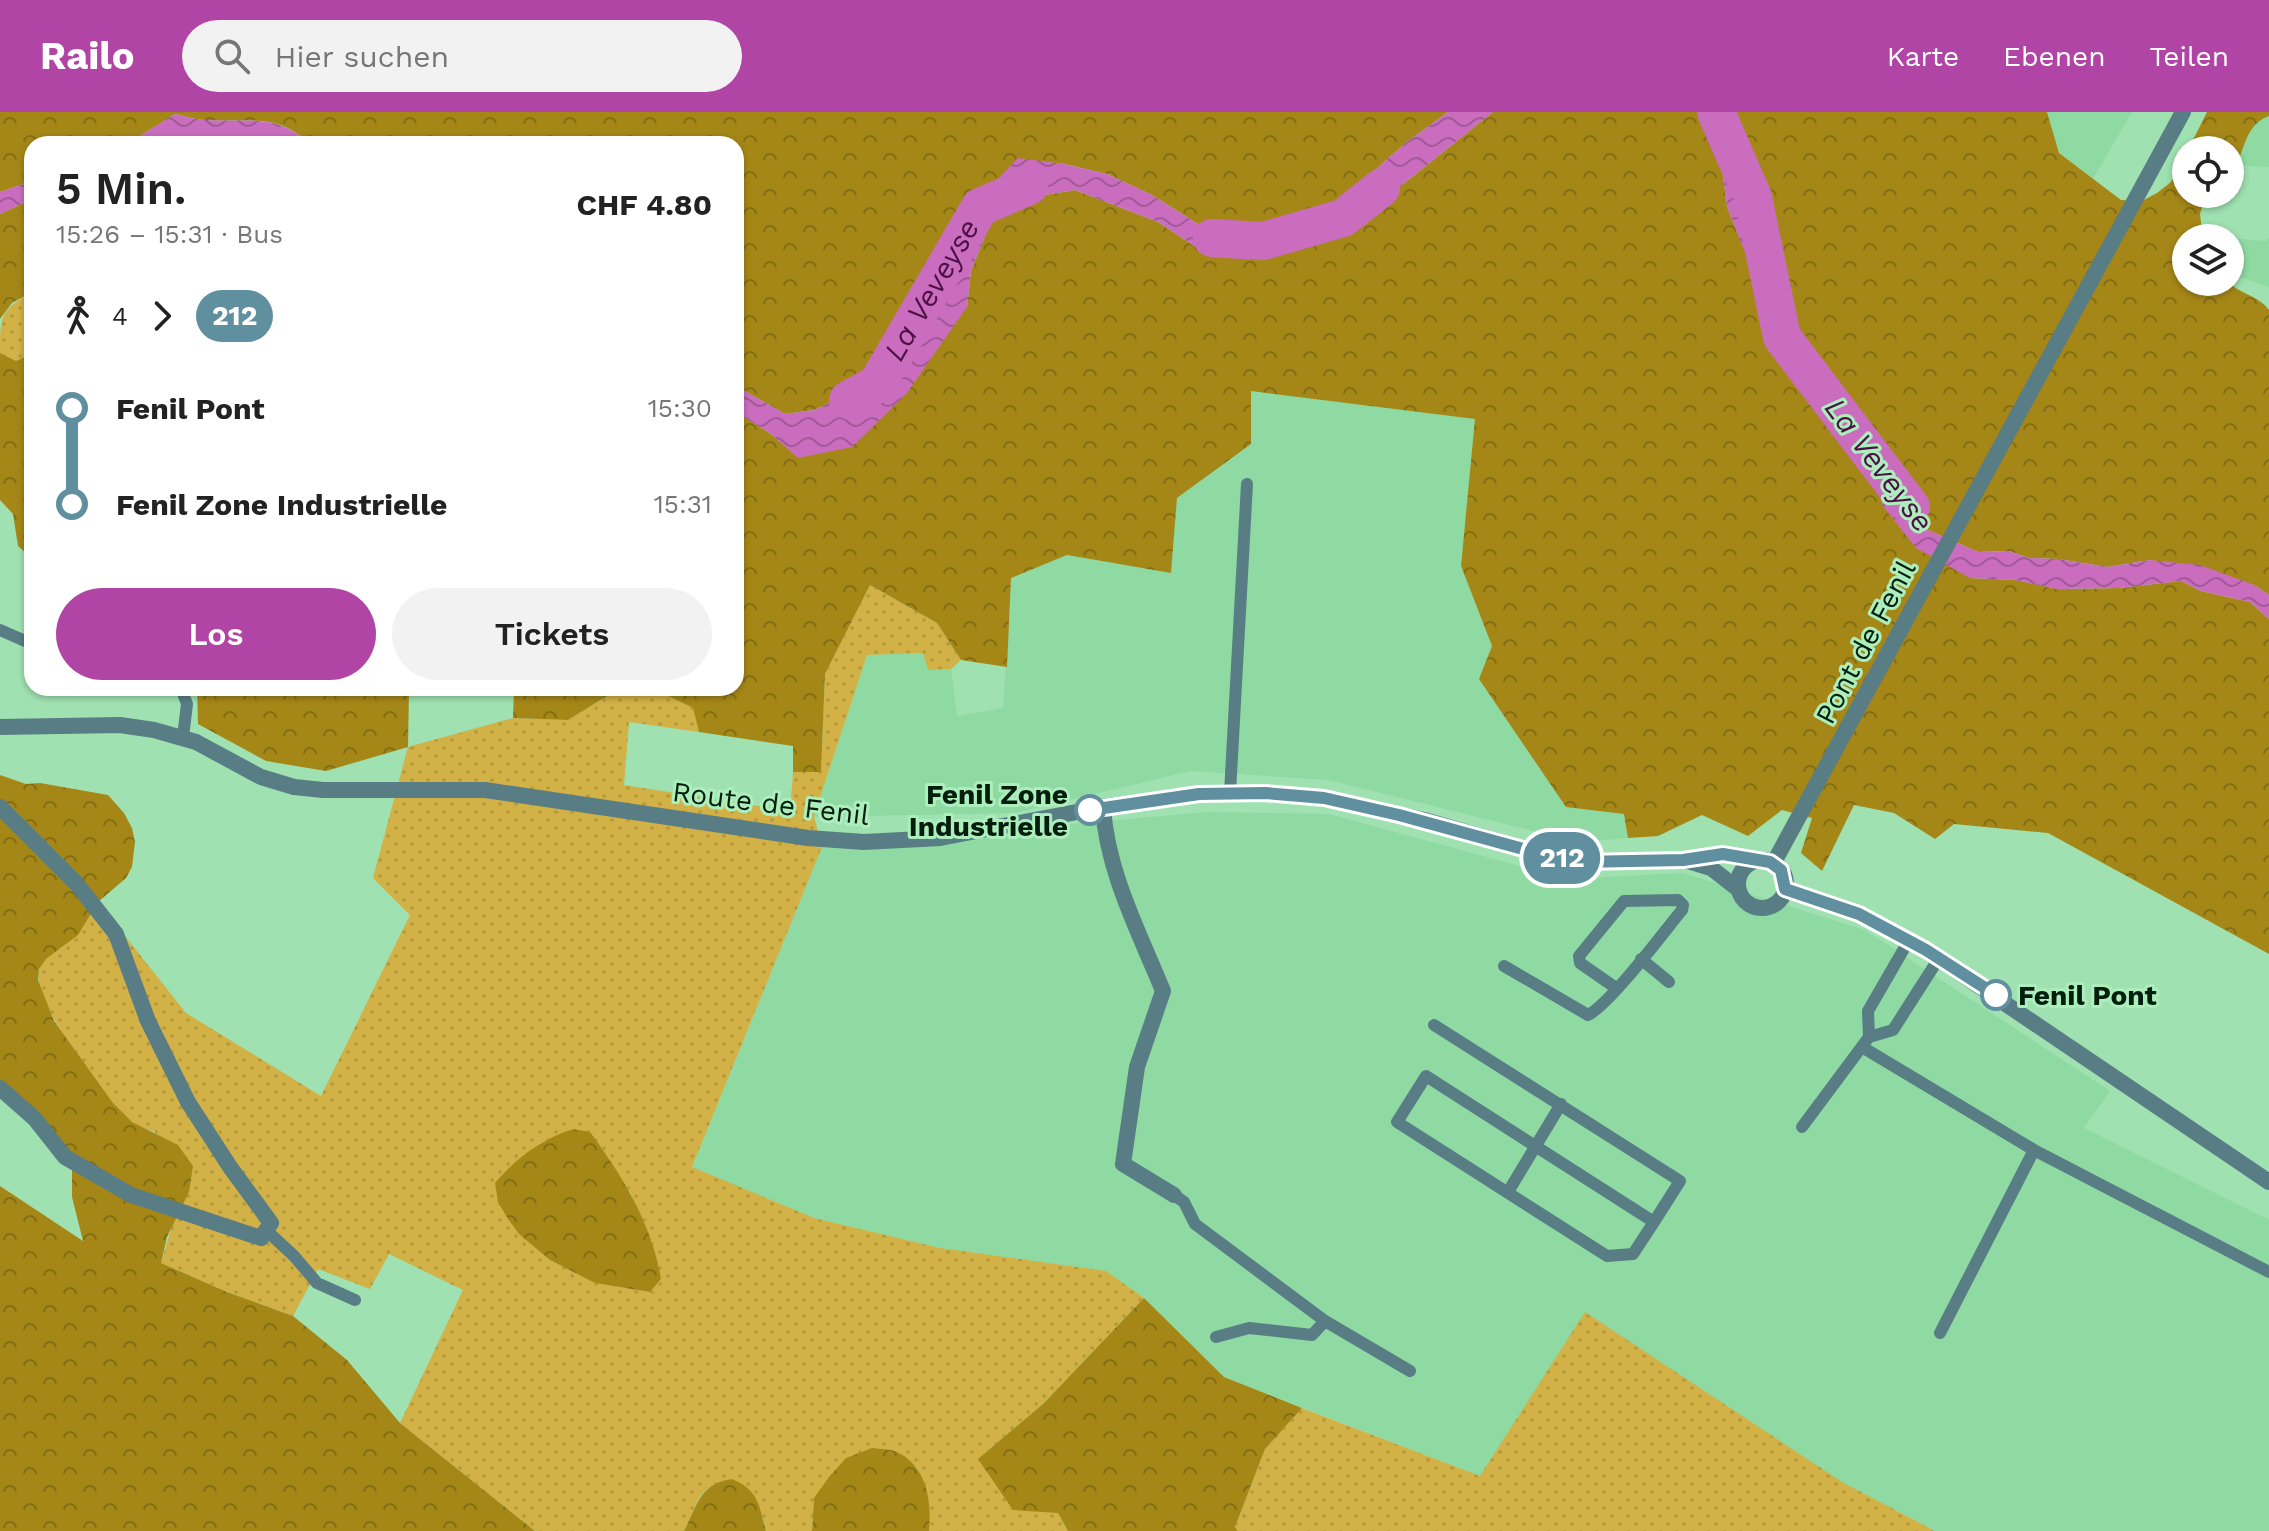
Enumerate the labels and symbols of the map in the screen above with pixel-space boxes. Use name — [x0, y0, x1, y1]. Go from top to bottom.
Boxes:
water label: La Veveyse — [876, 212, 986, 367]
water label: La Veveyse — [1818, 391, 1941, 538]
street label: Pont de Fenil — [1809, 554, 1923, 730]
street label: Route de Fenil — [671, 775, 872, 832]
place label: Fenil Zone Industrielle — [909, 778, 1068, 843]
marker: Fenil Zone Industrielle — [1075, 795, 1105, 825]
line badge: 212 — [1516, 832, 1608, 884]
place label: Fenil Pont — [2018, 979, 2157, 1012]
marker: Fenil Pont — [1981, 980, 2011, 1010]

